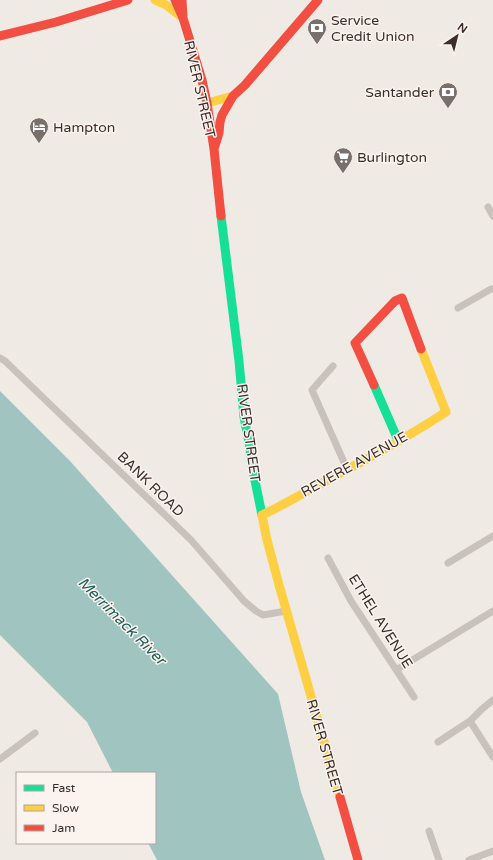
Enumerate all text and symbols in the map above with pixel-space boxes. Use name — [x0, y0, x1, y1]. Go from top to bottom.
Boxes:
place label: Service Credit Union — [331, 12, 414, 45]
north arrow — [437, 16, 477, 56]
bank icon: Service Credit Union — [306, 17, 328, 45]
text: N — [455, 20, 470, 36]
street label: RIVER STREET — [180, 39, 219, 140]
bank icon: Santander — [437, 81, 459, 109]
place label: Santander — [365, 84, 435, 101]
hotel icon: Hampton — [28, 116, 50, 144]
place label: Hampton — [53, 119, 115, 136]
supermarket icon: Burlington — [332, 146, 354, 174]
place label: Burlington — [357, 149, 427, 166]
street label: RIVER STREET — [233, 383, 264, 484]
street label: REVERE AVENUE — [298, 428, 411, 501]
street label: BANK ROAD — [114, 448, 188, 521]
street label: ETHEL AVENUE — [345, 571, 416, 672]
water label: Merrimack River — [74, 573, 171, 670]
street label: RIVER STREET — [303, 697, 346, 798]
legend — [16, 772, 156, 844]
text: Fast — [52, 781, 76, 795]
text: Slow — [52, 801, 79, 815]
text: Jam — [52, 821, 75, 835]

